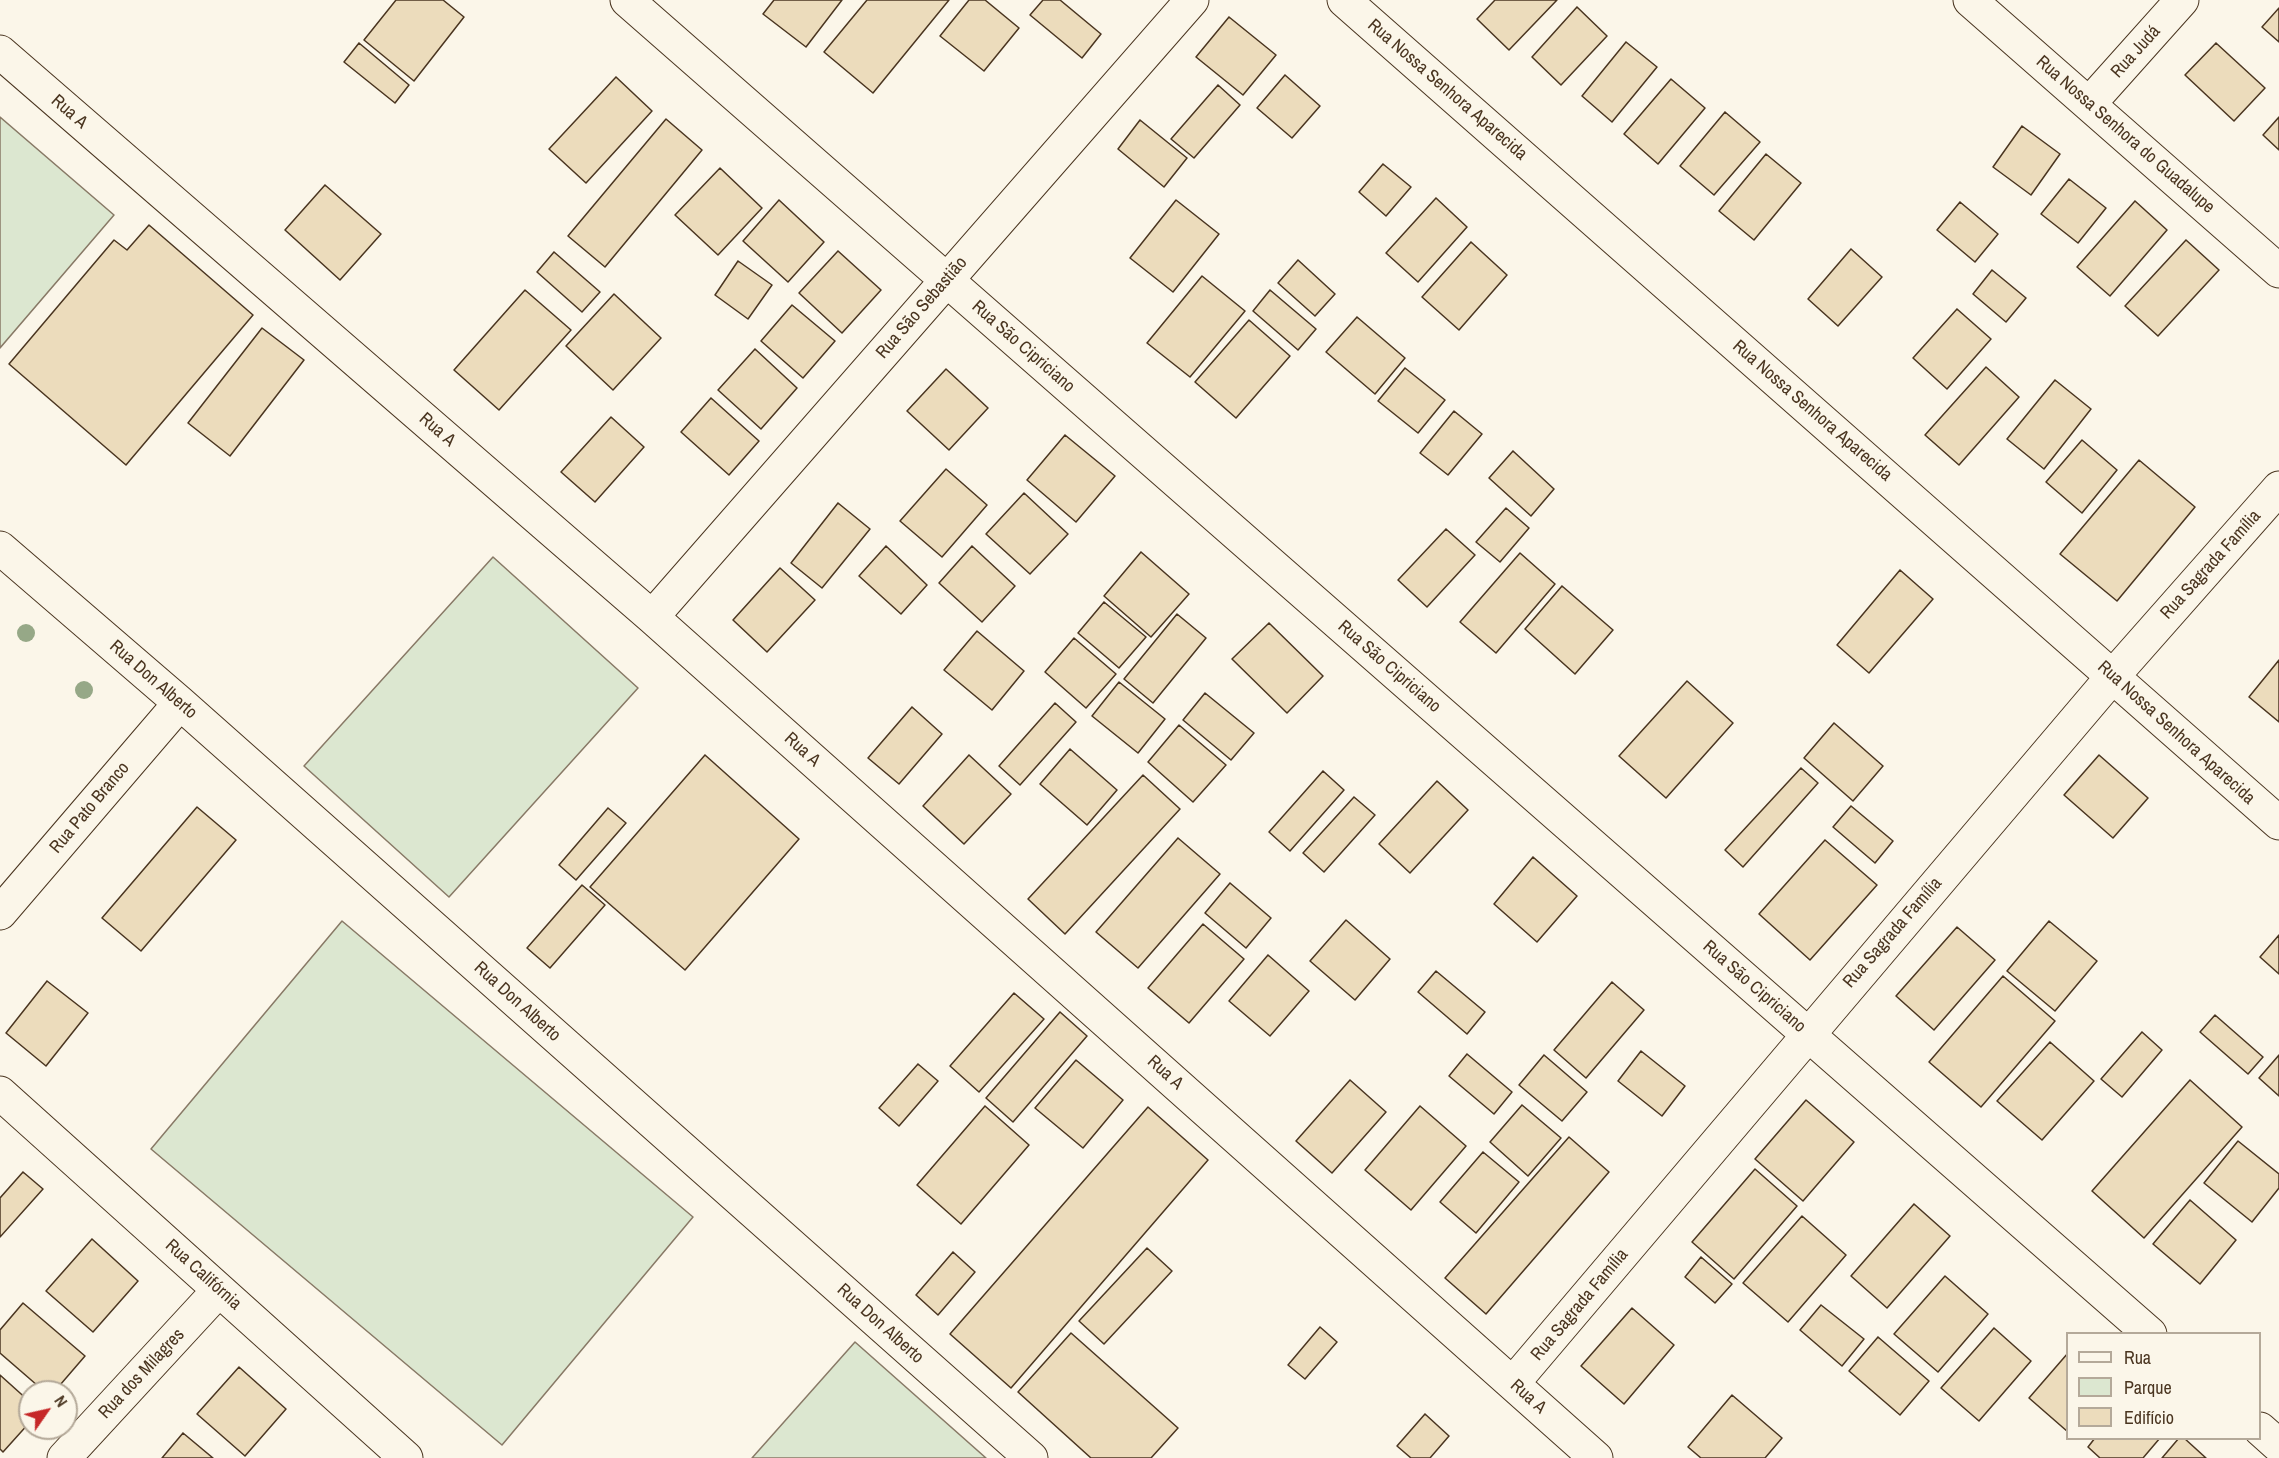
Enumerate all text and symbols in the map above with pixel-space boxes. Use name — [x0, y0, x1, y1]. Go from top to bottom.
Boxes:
street label: Rua Nossa Senhora Aparecida — [1363, 15, 1531, 165]
street label: Rua Judá — [2107, 21, 2165, 83]
street label: Rua Nossa Senhora do Guadalupe — [2031, 51, 2219, 219]
street label: Rua A — [46, 90, 92, 134]
street label: Rua São Sebastião — [872, 253, 972, 363]
street label: Rua São Cipriciano — [967, 296, 1079, 398]
street label: Rua Nossa Senhora Aparecida — [1728, 336, 1896, 486]
street label: Rua A — [414, 408, 460, 452]
street label: Rua Sagrada Família — [2156, 506, 2266, 624]
street label: Rua São Cipriciano — [1333, 616, 1445, 718]
street label: Rua Don Alberto — [105, 636, 201, 724]
street label: Rua Nossa Senhora Aparecida — [2093, 657, 2259, 809]
street label: Rua A — [780, 728, 824, 772]
street label: Rua Pato Branco — [46, 758, 134, 858]
street label: Rua Sagrada Família — [1839, 873, 1947, 993]
street label: Rua São Cipriciano — [1698, 936, 1810, 1038]
street label: Rua Don Alberto — [469, 957, 565, 1047]
street label: Rua A — [1143, 1051, 1187, 1095]
street label: Rua Califórnia — [160, 1235, 246, 1315]
street label: Rua Sagrada Família — [1527, 1245, 1633, 1365]
street label: Rua Don Alberto — [832, 1279, 928, 1369]
street label: Rua dos Milagres — [95, 1324, 189, 1424]
legend — [2066, 1332, 2261, 1440]
text: Rua — [2124, 1345, 2151, 1370]
street label: Rua A — [1506, 1375, 1550, 1419]
text: Parque — [2124, 1375, 2172, 1400]
north arrow — [18, 1380, 78, 1440]
text: N — [49, 1391, 73, 1411]
text: Edifício — [2124, 1405, 2174, 1430]

